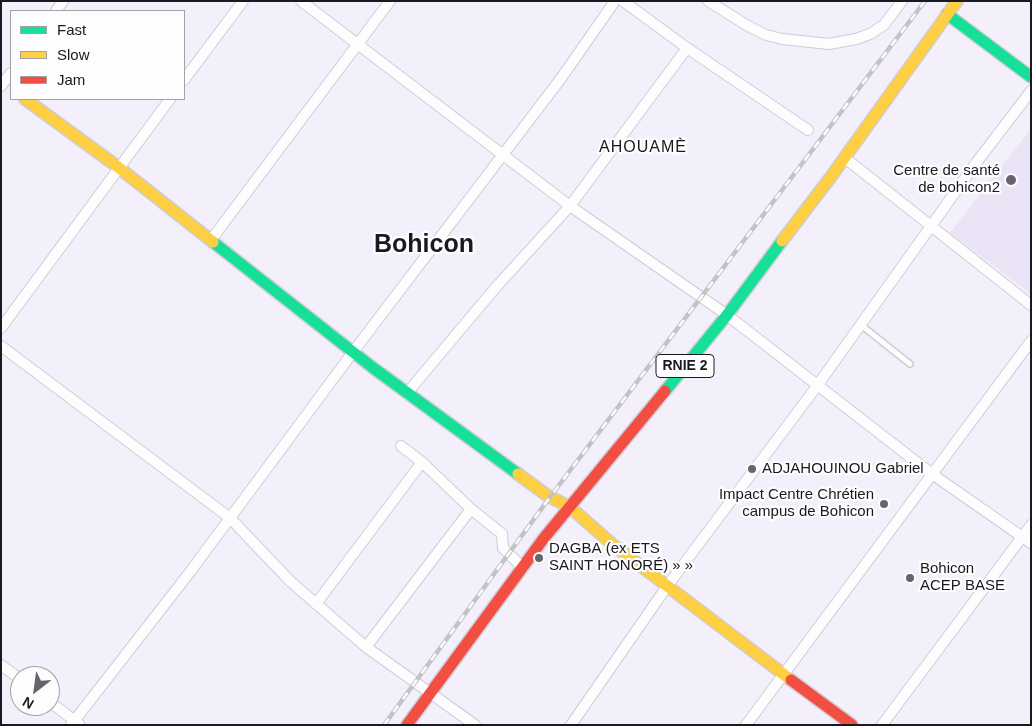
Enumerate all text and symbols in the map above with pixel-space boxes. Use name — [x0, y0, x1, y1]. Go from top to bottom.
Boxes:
legend — [10, 10, 185, 100]
text: Fast — [57, 21, 86, 38]
text: Slow — [57, 46, 90, 63]
text: Jam — [57, 71, 85, 88]
district label: AHOUAMÈ — [598, 138, 688, 158]
place label: Centre de santé de bohicon2 — [893, 162, 1000, 197]
marker: Centre de santé de bohicon2 — [1004, 173, 1018, 187]
district label: Bohicon — [374, 230, 474, 260]
road number: RNIE 2 — [656, 354, 714, 378]
place label: ADJAHOUINOU Gabriel — [762, 460, 924, 478]
marker: ADJAHOUINOU Gabriel — [746, 463, 758, 475]
place label: Impact Centre Chrétien campus de Bohicon — [719, 486, 874, 521]
marker: Impact Centre Chrétien campus de Bohicon — [878, 498, 890, 510]
place label: DAGBA (ex ETS SAINT HONORÉ) » » — [549, 540, 693, 575]
marker: DAGBA (ex ETS SAINT HONORÉ) » » — [533, 552, 545, 564]
place label: Bohicon ACEP BASE — [920, 560, 1005, 595]
marker: Bohicon ACEP BASE — [904, 572, 916, 584]
north arrow — [10, 666, 60, 716]
text: N — [20, 694, 36, 713]

